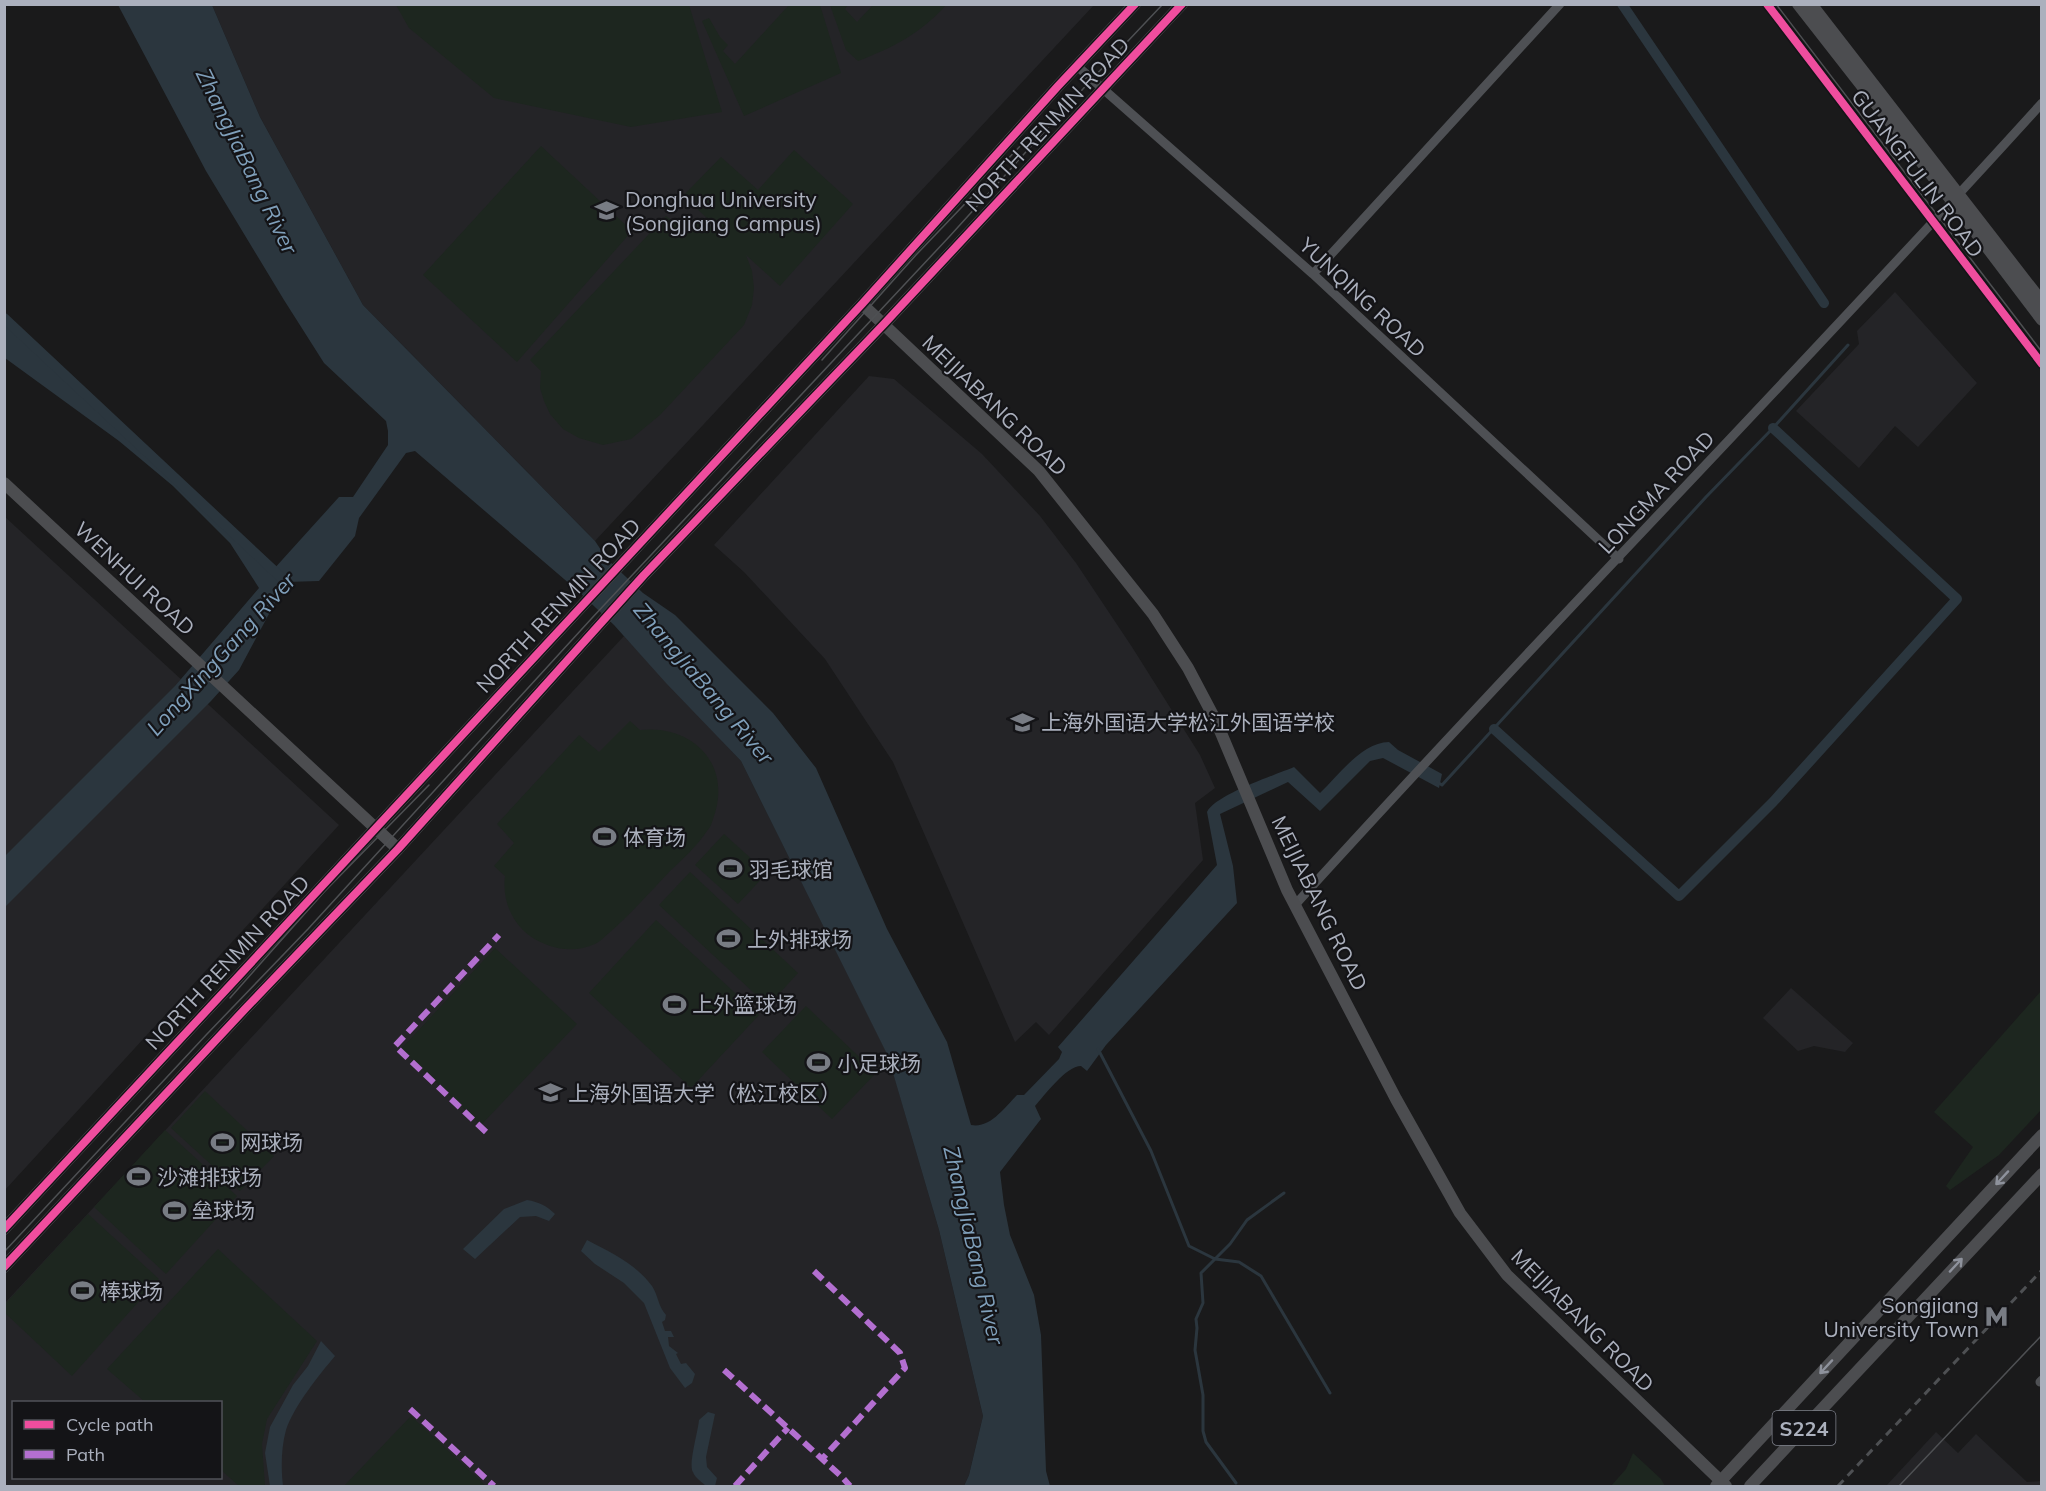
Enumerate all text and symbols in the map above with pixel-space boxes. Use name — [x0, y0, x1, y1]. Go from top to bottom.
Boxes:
street label: NORTH RENMIN ROAD — [959, 31, 1135, 217]
water label: ZhangJiaBang River — [190, 64, 305, 259]
street label: GUANGFULIN ROAD — [1846, 84, 1990, 262]
place label: Donghua University (Songjiang Campus) — [625, 186, 822, 236]
school or university icon: Donghua University (Songjiang Campus) — [594, 198, 620, 224]
street label: YUNQING ROAD — [1294, 231, 1432, 362]
street label: MEIJIABANG ROAD — [917, 329, 1073, 481]
street label: LONGMA ROAD — [1592, 425, 1720, 559]
street label: NORTH RENMIN ROAD — [470, 512, 646, 698]
street label: WENHUI ROAD — [69, 516, 201, 640]
water label: LongXingGang River — [141, 566, 302, 741]
water label: ZhangJiaBang River — [628, 596, 781, 771]
school or university icon: 上海外国语大学松江外国语学校 — [1010, 709, 1036, 735]
place label: 上海外国语大学松江外国语学校 — [1041, 709, 1335, 735]
street label: MEIJIABANG ROAD — [1266, 811, 1374, 995]
sports icon: 体育场 — [592, 824, 618, 850]
place label: 体育场 — [623, 824, 686, 850]
sports icon: 羽毛球馆 — [718, 856, 744, 882]
place label: 羽毛球馆 — [749, 856, 833, 882]
street label: NORTH RENMIN ROAD — [139, 869, 315, 1055]
sports icon: 上外排球场 — [716, 926, 742, 952]
place label: 上外排球场 — [747, 926, 852, 952]
sports icon: 上外篮球场 — [661, 991, 687, 1017]
place label: 上外篮球场 — [692, 991, 797, 1017]
sports icon: 小足球场 — [806, 1050, 832, 1076]
place label: 小足球场 — [837, 1050, 921, 1076]
school or university icon: 上海外国语大学（松江校区） — [537, 1080, 563, 1106]
place label: 上海外国语大学（松江校区） — [568, 1080, 841, 1106]
sports icon: 网球场 — [209, 1129, 235, 1155]
place label: 网球场 — [240, 1129, 303, 1155]
water label: ZhangJiaBang River — [938, 1143, 1011, 1348]
sports icon: 沙滩排球场 — [126, 1164, 152, 1190]
place label: 沙滩排球场 — [157, 1164, 262, 1190]
one-way arrow — [1995, 1170, 2009, 1185]
sports icon: 垒球场 — [161, 1197, 187, 1223]
place label: 垒球场 — [192, 1197, 255, 1223]
street label: MEIJIABANG ROAD — [1506, 1243, 1660, 1397]
one-way arrow — [1949, 1258, 1963, 1273]
sports icon: 棒球场 — [69, 1278, 95, 1304]
place label: 棒球场 — [100, 1278, 163, 1304]
place label: Songjiang University Town — [1823, 1292, 1979, 1342]
metro station icon: Songjiang University Town — [1984, 1304, 2010, 1330]
one-way arrow — [1819, 1359, 1833, 1374]
legend — [12, 1401, 222, 1479]
road number: S224 — [1772, 1411, 1836, 1445]
text: Cycle path — [66, 1413, 153, 1436]
text: Path — [66, 1443, 105, 1466]

